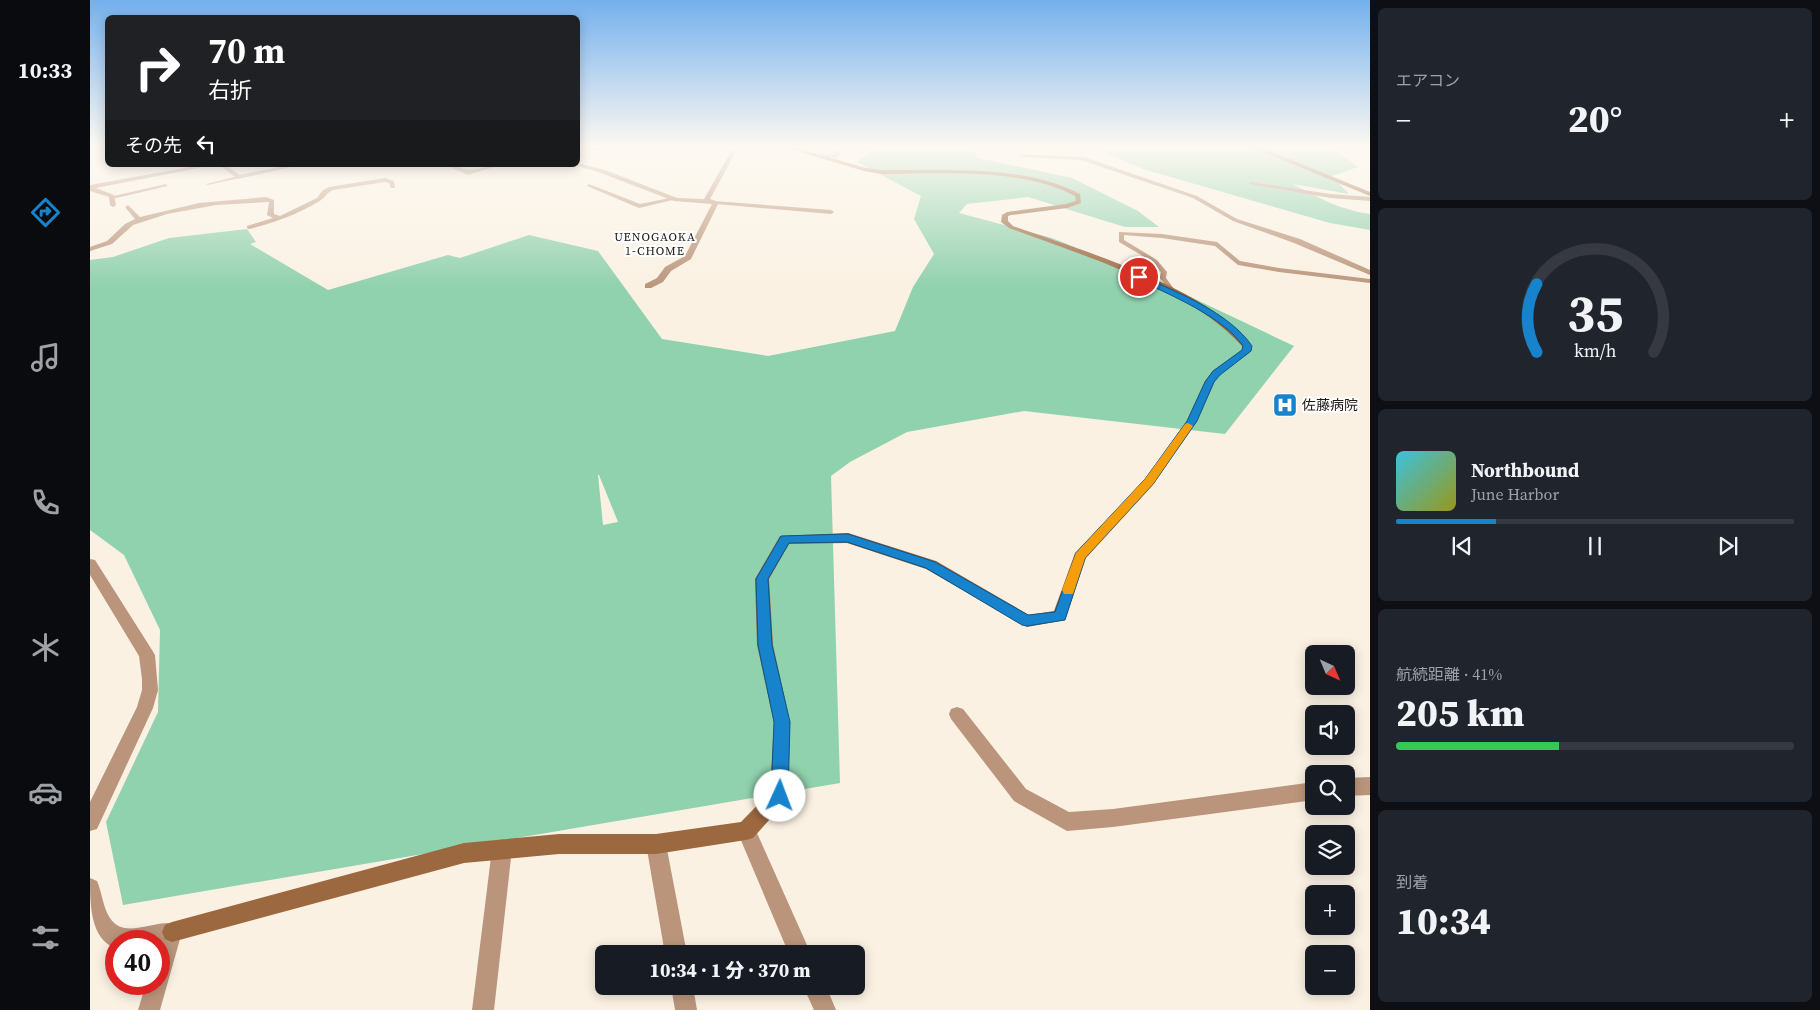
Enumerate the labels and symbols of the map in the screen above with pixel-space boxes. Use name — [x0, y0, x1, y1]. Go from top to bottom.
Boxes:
district label: UENOGAOKA 1-CHOME — [614, 229, 696, 259]
pin — [1118, 256, 1160, 298]
hospital icon: 佐藤病院 — [1272, 392, 1298, 418]
place label: 佐藤病院 — [1302, 395, 1358, 415]
north arrow — [1305, 645, 1355, 695]
position arrow — [753, 769, 805, 821]
speed limit sign: 40 — [105, 930, 170, 995]

